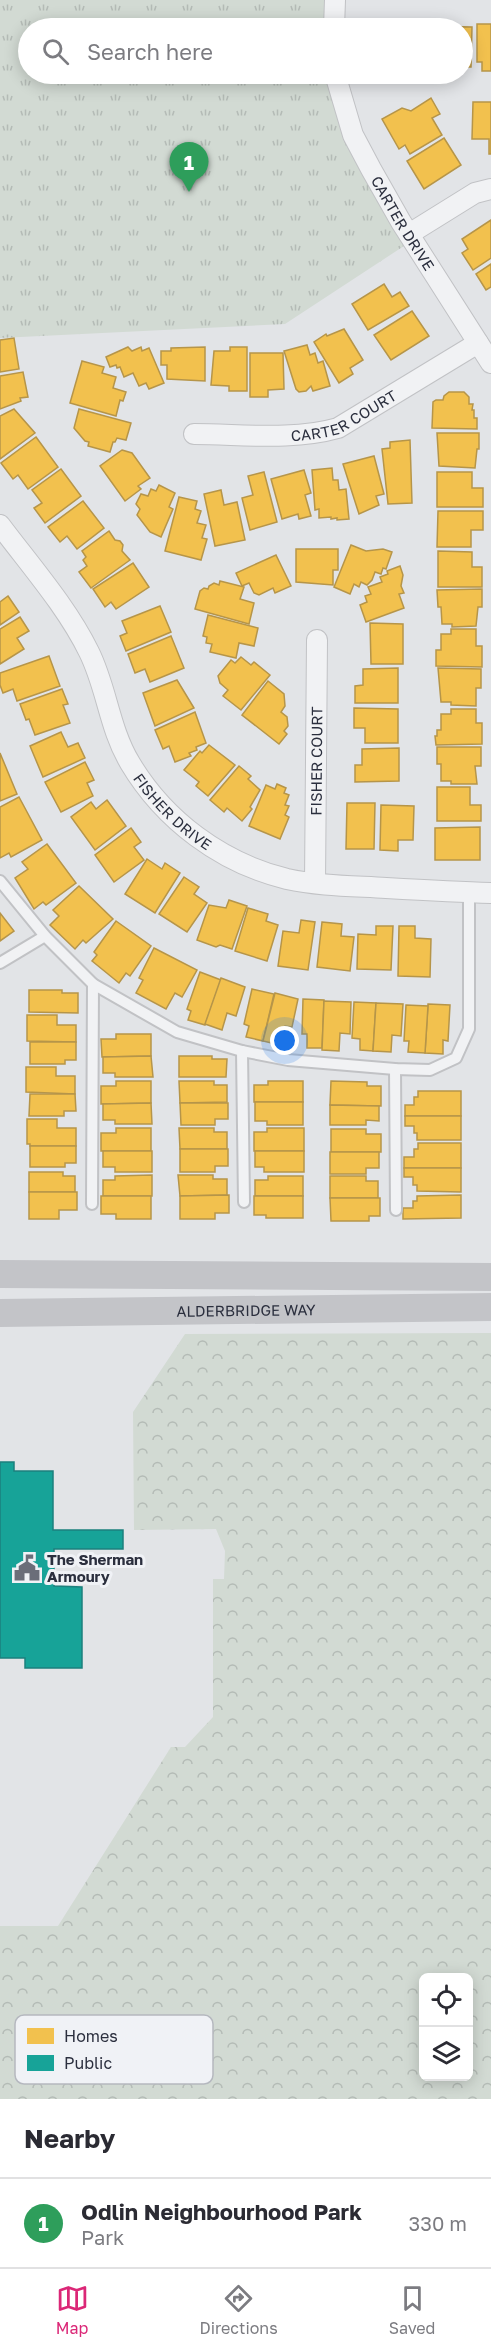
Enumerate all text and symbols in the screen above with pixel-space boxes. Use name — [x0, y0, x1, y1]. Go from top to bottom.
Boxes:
search box — [18, 18, 473, 84]
icon: search — [39, 35, 72, 68]
text: Search here — [87, 38, 213, 65]
pin: 1 — [170, 142, 208, 192]
street label: CARTER DRIVE — [368, 173, 438, 274]
street label: CARTER COURT — [290, 386, 399, 444]
street label: FISHER COURT — [307, 706, 325, 816]
street label: FISHER DRIVE — [130, 770, 215, 853]
your location — [270, 1026, 299, 1055]
street label: ALDERBRIDGE WAY — [176, 1300, 316, 1320]
place label: The Sherman Armoury — [47, 1550, 143, 1585]
public building icon: The Sherman Armoury — [12, 1553, 42, 1583]
map controls — [419, 1973, 473, 2081]
button: locate — [419, 1973, 473, 2027]
legend — [15, 2015, 213, 2084]
text: Homes — [64, 2026, 118, 2046]
button: layers — [419, 2027, 473, 2081]
text: Public — [64, 2053, 112, 2073]
text: Nearby — [24, 2123, 115, 2154]
text: Odlin Neighbourhood Park — [81, 2198, 362, 2225]
text: 1 — [38, 2211, 49, 2235]
text: 330 m — [409, 2211, 467, 2235]
text: Park — [81, 2225, 124, 2249]
tab: Map — [56, 2282, 89, 2338]
tab: Directions — [200, 2282, 278, 2338]
tab: Saved — [389, 2282, 435, 2338]

